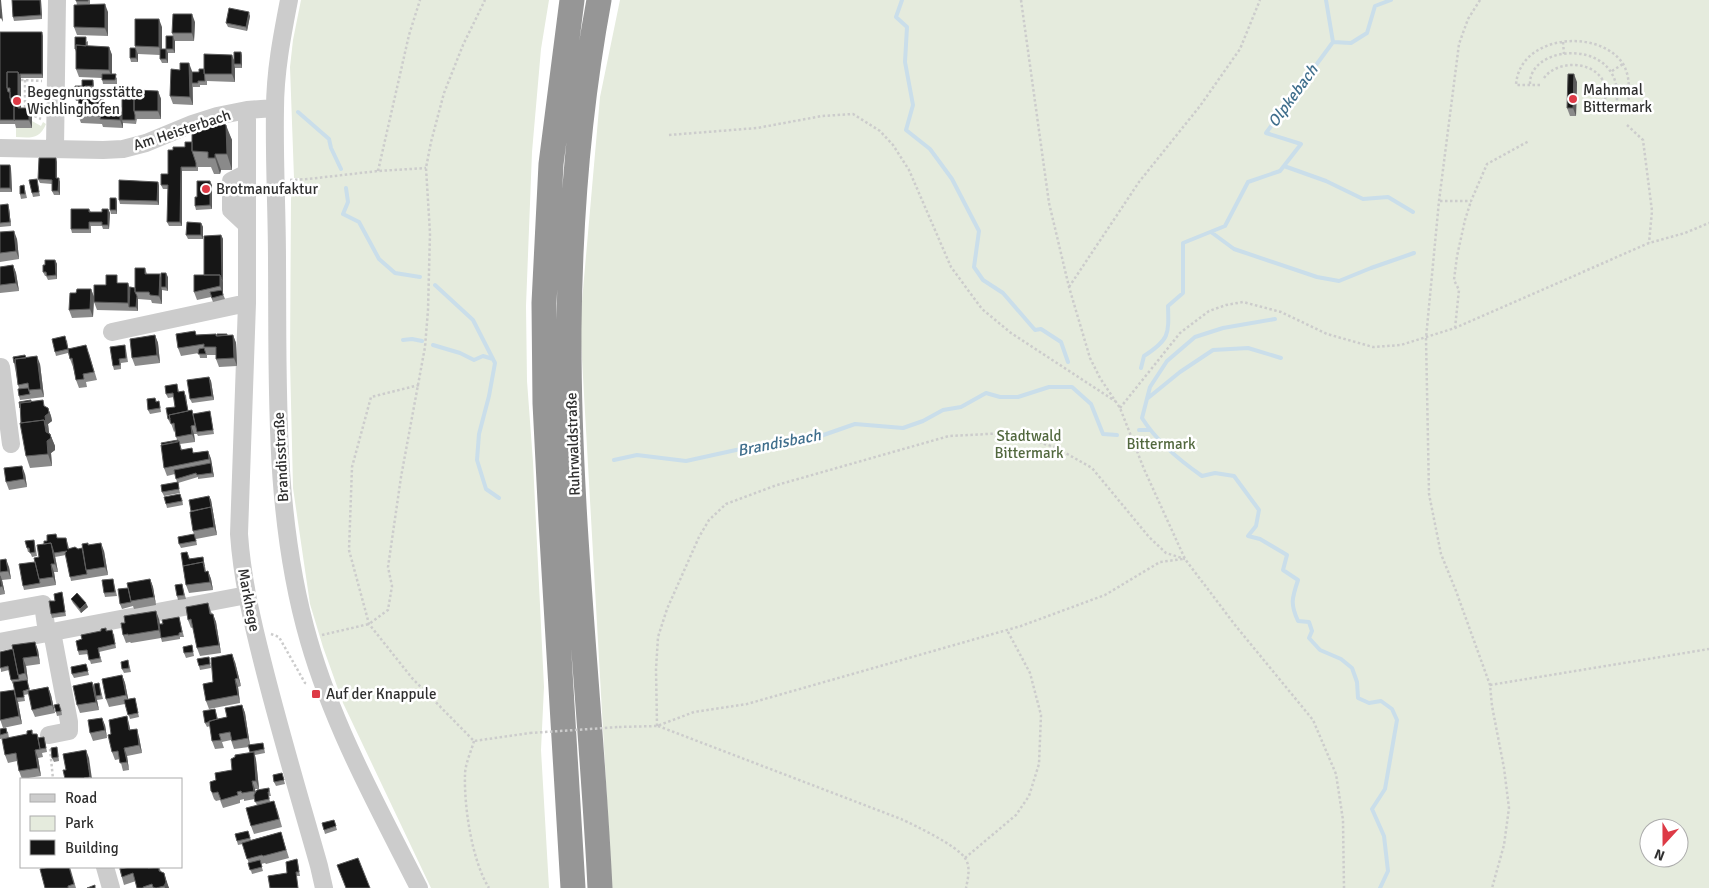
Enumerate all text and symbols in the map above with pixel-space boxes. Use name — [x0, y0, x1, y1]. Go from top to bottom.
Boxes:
water label: Olpkebach — [1264, 60, 1323, 131]
place label: Mahnmal Bittermark — [1583, 81, 1653, 116]
place label: Begegnungsstätte Wichlinghofen — [27, 83, 143, 118]
marker: Mahnmal Bittermark — [1567, 93, 1579, 105]
marker: Begegnungsstätte Wichlinghofen — [11, 95, 23, 107]
street label: Am Heisterbach — [131, 106, 233, 154]
place label: Brotmanufaktur — [216, 180, 319, 198]
marker: Brotmanufaktur — [200, 183, 212, 195]
street label: Ruhrwaldstraße — [562, 392, 584, 496]
street label: Brandisstraße — [270, 411, 292, 503]
water label: Brandisbach — [736, 425, 824, 461]
park label: Stadtwald Bittermark — [994, 427, 1064, 462]
park label: Bittermark — [1126, 435, 1196, 453]
street label: Markhege — [234, 567, 264, 633]
place label: Auf der Knappule — [326, 685, 436, 703]
marker: Auf der Knappule — [310, 688, 322, 700]
legend — [20, 778, 182, 868]
text: Road — [65, 789, 97, 807]
text: Park — [65, 814, 94, 832]
north arrow — [1639, 818, 1689, 868]
text: Building — [65, 839, 119, 857]
text: N — [1652, 845, 1667, 864]

